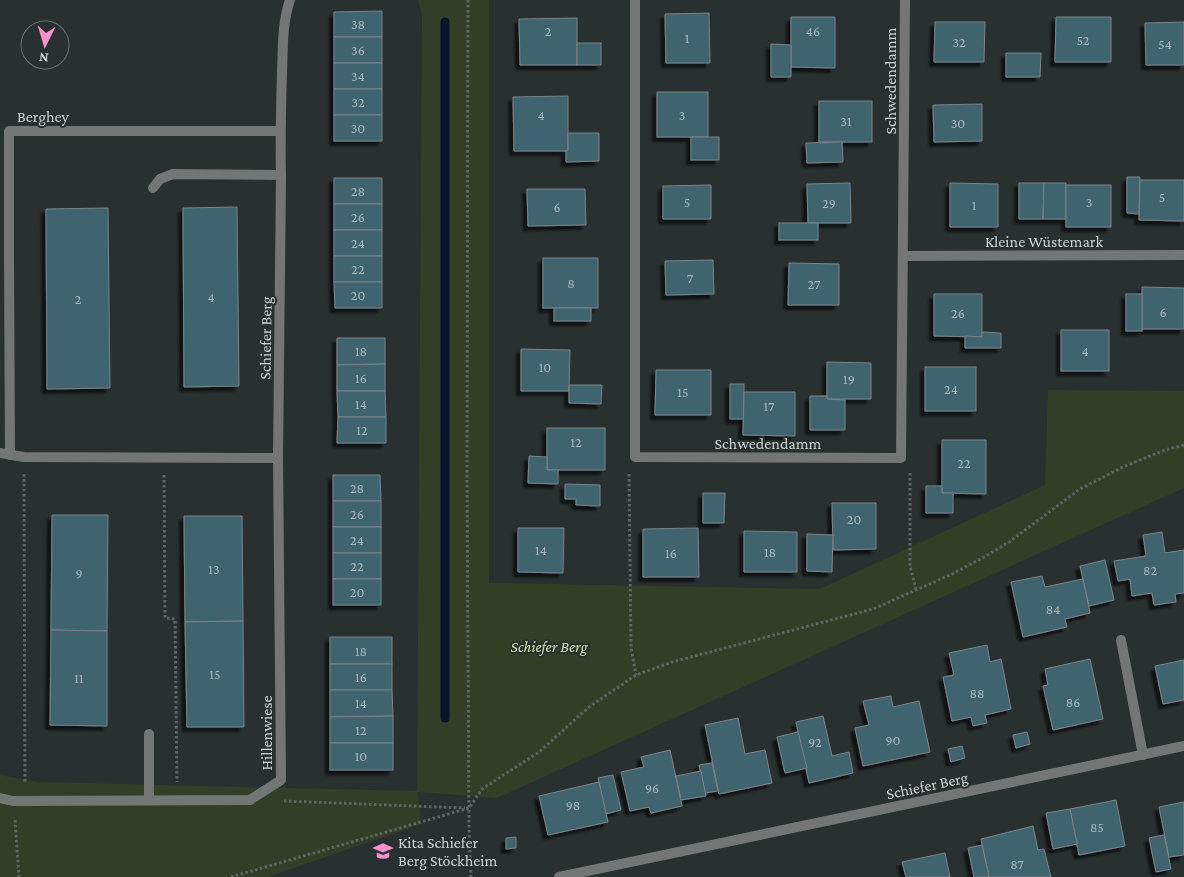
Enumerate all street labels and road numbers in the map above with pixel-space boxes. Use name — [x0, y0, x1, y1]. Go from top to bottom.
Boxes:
street label: Schwedendamm — [882, 27, 899, 134]
street label: Berghey — [17, 108, 70, 126]
street label: Kleine Wüstemark — [985, 233, 1103, 250]
street label: Schiefer Berg — [256, 296, 276, 380]
street label: Schwedendamm — [715, 435, 822, 452]
street label: Hillenwiese — [258, 695, 275, 771]
street label: Schiefer Berg — [885, 768, 970, 803]

